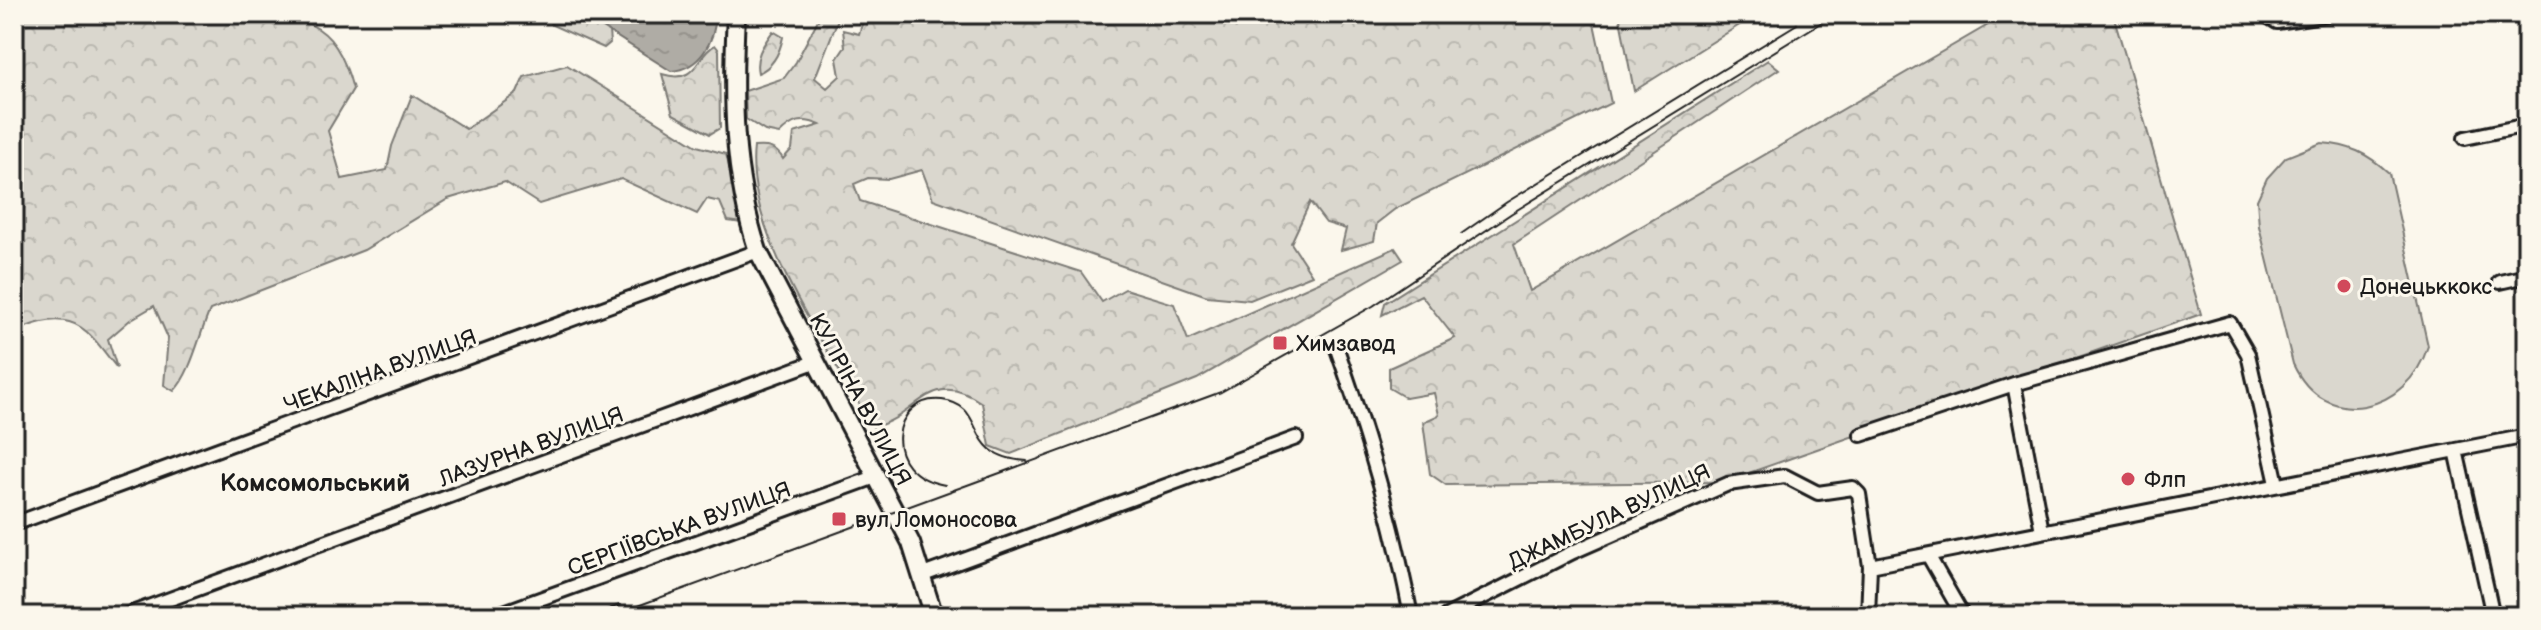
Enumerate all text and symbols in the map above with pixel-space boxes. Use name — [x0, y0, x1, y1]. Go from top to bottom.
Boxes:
place label: Донецьккокс — [2360, 274, 2492, 301]
marker: Донецьккокс — [2335, 277, 2353, 295]
street label: КУПРІНА ВУЛИЦЯ — [803, 309, 917, 491]
street label: ЧЕКАЛІНА ВУЛИЦЯ — [280, 324, 481, 419]
place label: Химзавод — [1296, 331, 1395, 358]
marker: Химзавод — [1271, 334, 1289, 352]
street label: ЛАЗУРНА ВУЛИЦЯ — [434, 401, 628, 494]
street label: ДЖАМБУЛА ВУЛИЦЯ — [1504, 459, 1715, 576]
place label: Флп — [2144, 467, 2186, 494]
district label: Комсомольський — [220, 469, 410, 498]
marker: Флп — [2119, 470, 2137, 488]
street label: СЕРГІЇВСЬКА ВУЛИЦЯ — [564, 476, 795, 582]
place label: вул Ломоносова — [855, 507, 1017, 534]
marker: вул Ломоносова — [830, 510, 848, 528]

